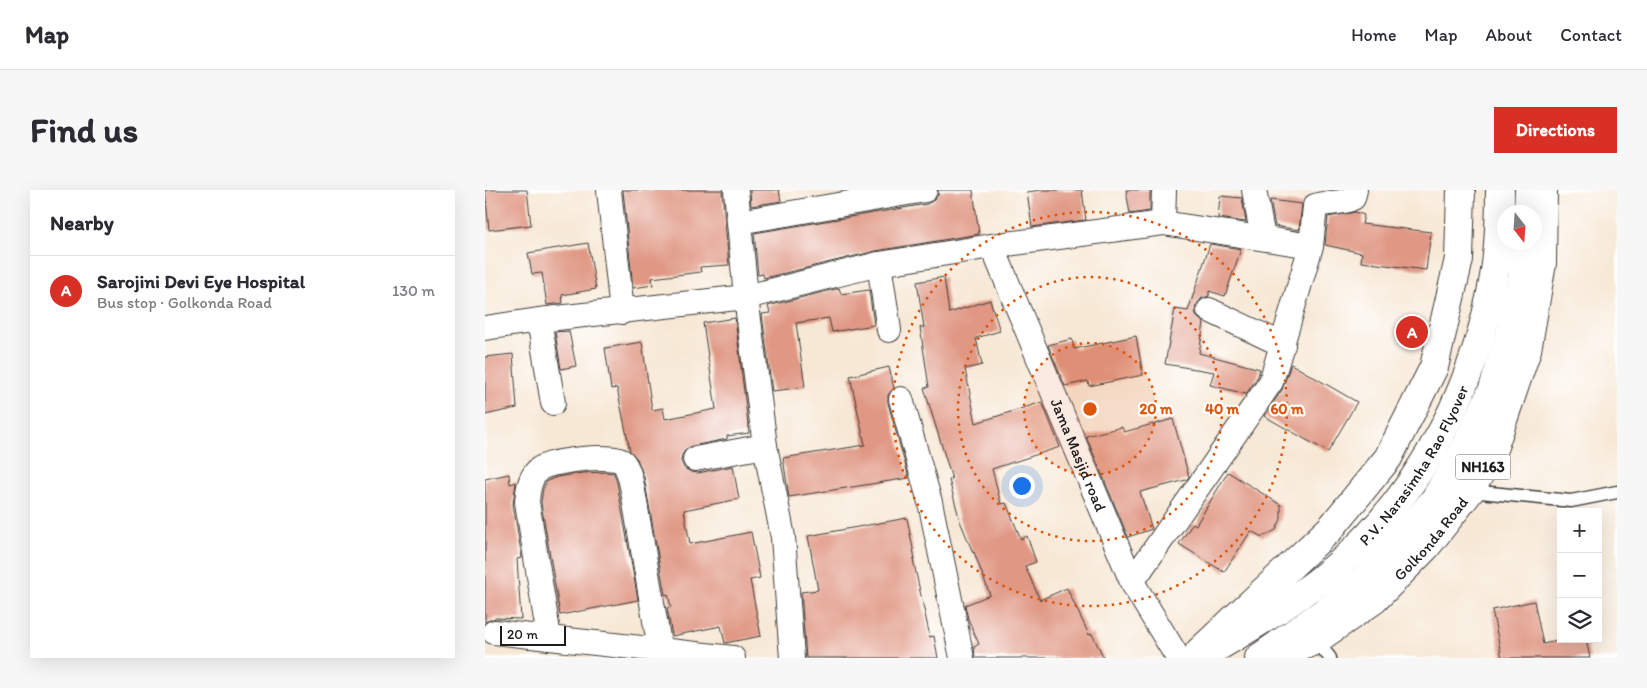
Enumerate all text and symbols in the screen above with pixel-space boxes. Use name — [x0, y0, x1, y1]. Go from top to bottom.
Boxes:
text: Map — [25, 20, 69, 49]
text: Home — [1351, 24, 1397, 46]
text: Map — [1425, 24, 1458, 46]
text: About — [1486, 24, 1532, 46]
text: Contact — [1560, 24, 1622, 46]
button: Directions — [1494, 107, 1617, 153]
text: Find us — [30, 109, 138, 151]
north arrow — [1497, 205, 1542, 250]
text: Nearby — [50, 210, 114, 235]
text: Sarojini Devi Eye Hospital — [97, 270, 305, 293]
text: A — [61, 281, 71, 300]
text: 130 m — [392, 281, 435, 300]
text: Bus stop · Golkonda Road — [97, 293, 272, 312]
pin: A — [1396, 313, 1428, 351]
street label: P.V. Narasimha Rao Flyover — [1355, 382, 1473, 550]
street label: Jama Masjid road — [1046, 395, 1111, 515]
centre of rings — [1081, 400, 1099, 418]
text: 20 m — [1139, 400, 1173, 418]
text: 40 m — [1205, 400, 1240, 418]
text: 60 m — [1270, 400, 1304, 418]
road number: NH163 — [1455, 454, 1511, 480]
your location — [1009, 473, 1035, 499]
street label: Golkonda Road — [1390, 493, 1472, 584]
map controls — [1557, 508, 1602, 643]
button: + — [1557, 508, 1602, 553]
button: − — [1557, 553, 1602, 598]
button: layers — [1557, 598, 1602, 643]
scale bar — [500, 623, 566, 646]
text: 20 m — [507, 626, 538, 643]

